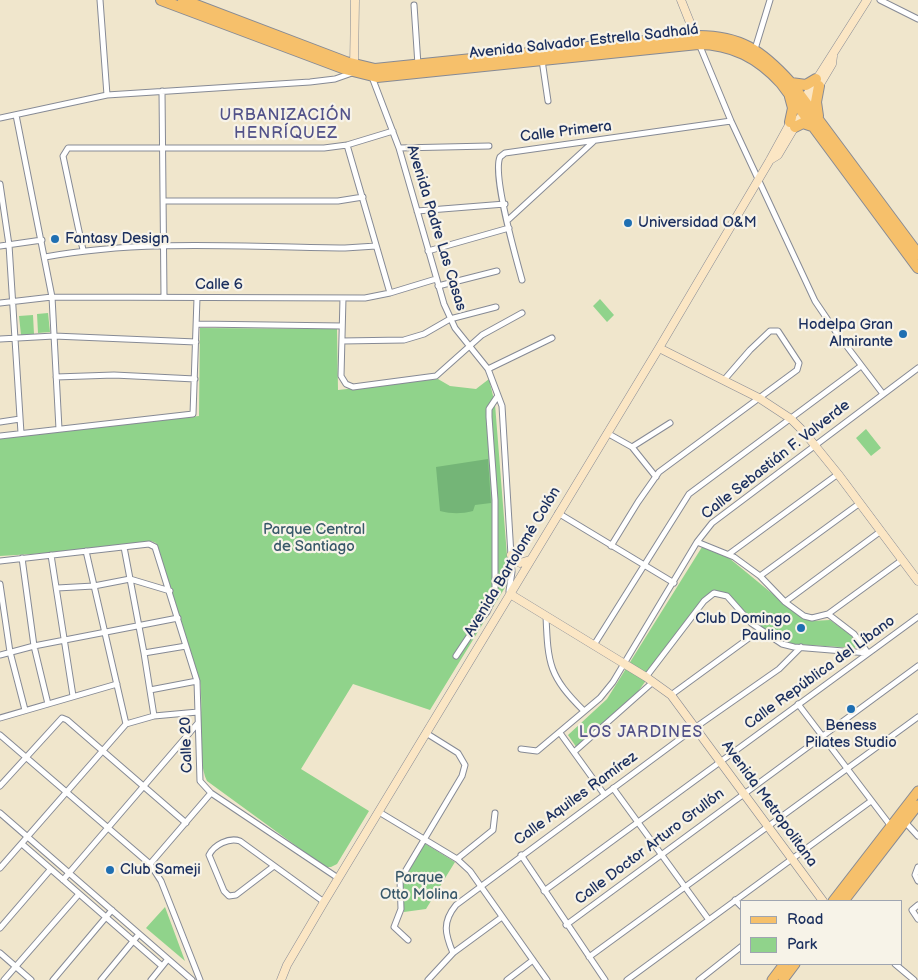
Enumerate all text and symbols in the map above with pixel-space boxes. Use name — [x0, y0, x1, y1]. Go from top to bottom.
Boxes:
street label: Avenida Salvador Estrella Sadhalá — [468, 21, 700, 63]
district label: URBANIZACIÓN HENRÍQUEZ — [218, 106, 354, 144]
street label: Calle Primera — [519, 117, 613, 147]
street label: Avenida Padre Las Casas — [402, 143, 470, 313]
place label: Universidad O&M — [638, 214, 757, 232]
marker: Universidad O&M — [622, 217, 634, 229]
place label: Fantasy Design — [65, 230, 169, 248]
marker: Fantasy Design — [49, 233, 61, 245]
street label: Calle 6 — [195, 276, 243, 294]
place label: Hodelpa Gran Almirante — [798, 316, 893, 351]
marker: Hodelpa Gran Almirante — [897, 328, 909, 340]
street label: Calle Sebastián F. Valverde — [698, 396, 854, 524]
street label: Avenida Bartolomé Colón — [461, 484, 565, 640]
park label: Parque Central de Santiago — [263, 521, 365, 556]
place label: Club Domingo Paulino — [695, 610, 791, 645]
street label: Calle República del Líbano — [741, 612, 899, 734]
marker: Club Domingo Paulino — [795, 622, 807, 634]
marker: Beness Pilates Studio — [845, 703, 857, 715]
street label: Calle 20 — [177, 717, 197, 773]
place label: Beness Pilates Studio — [805, 717, 897, 752]
district label: LOS JARDINES — [577, 723, 705, 743]
street label: Avenida Metropolitana — [717, 737, 821, 871]
street label: Calle Aquiles Ramírez — [511, 748, 641, 850]
street label: Calle Doctor Arturo Grullón — [572, 785, 728, 909]
place label: Club Sameji — [120, 861, 201, 879]
marker: Club Sameji — [104, 864, 116, 876]
park label: Parque Otto Molina — [380, 869, 458, 904]
legend — [740, 900, 903, 965]
text: Road — [787, 910, 823, 929]
text: Park — [787, 935, 817, 954]

